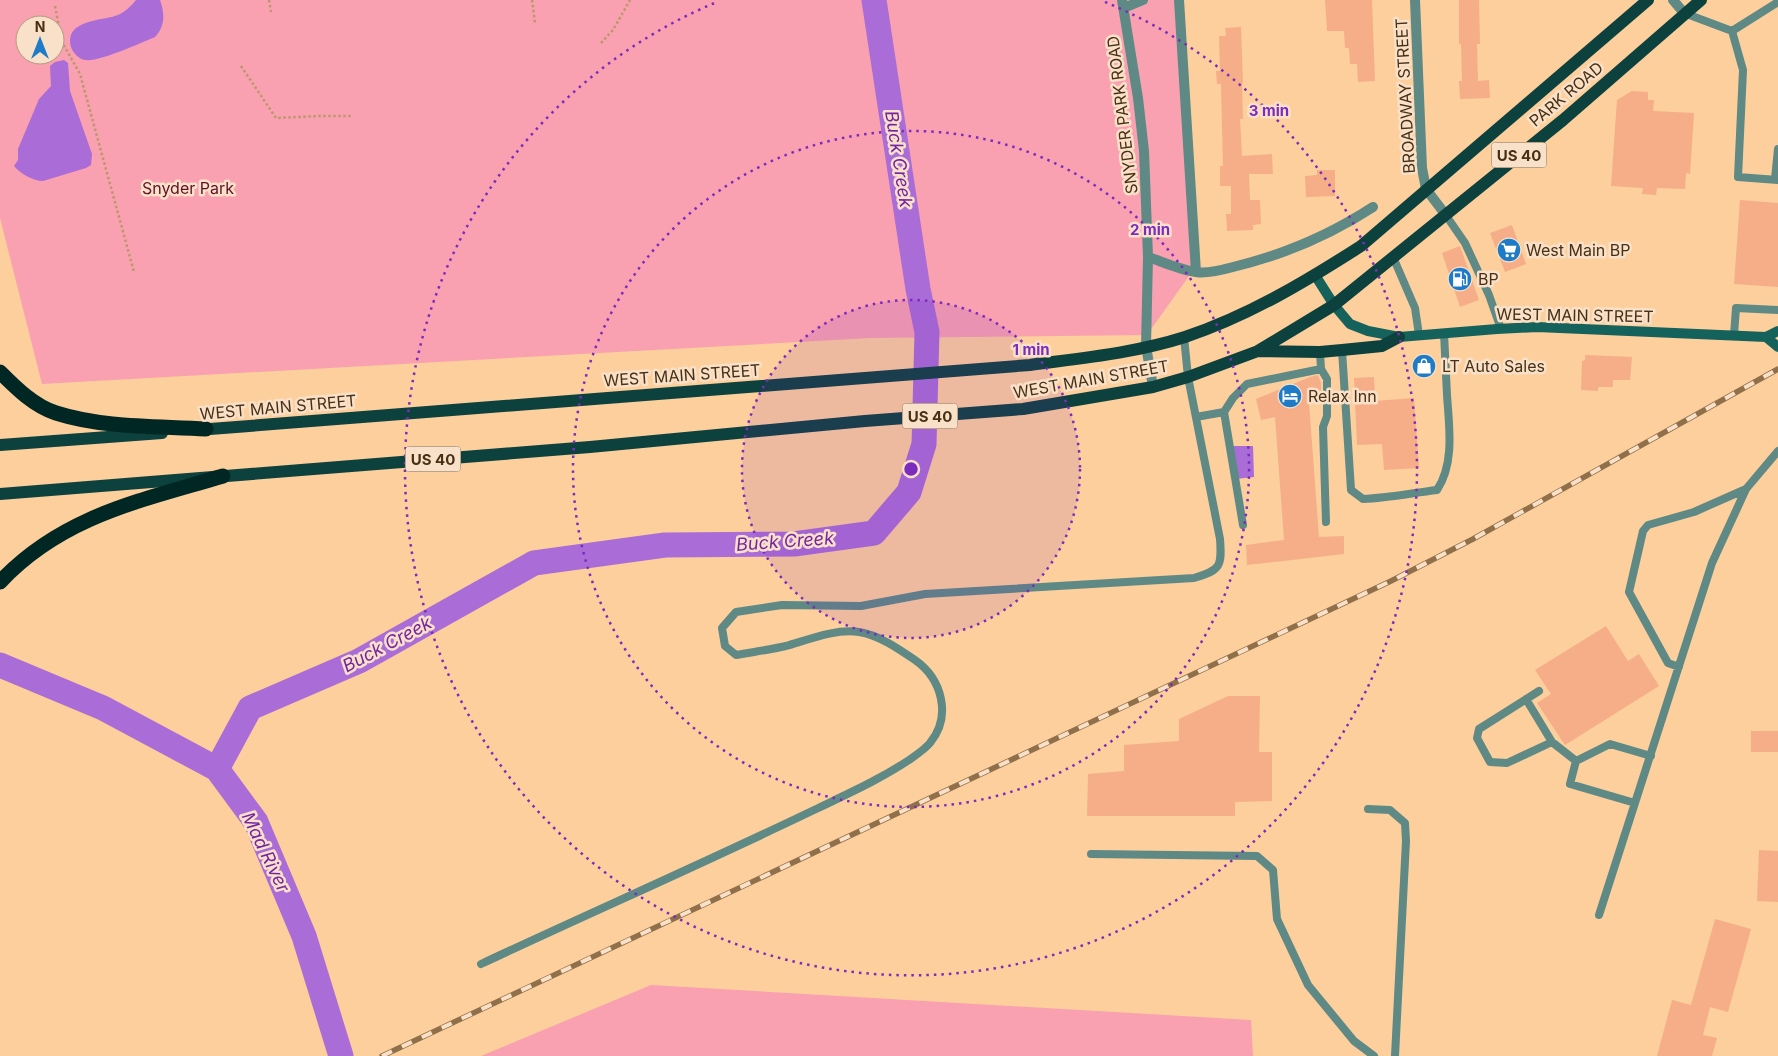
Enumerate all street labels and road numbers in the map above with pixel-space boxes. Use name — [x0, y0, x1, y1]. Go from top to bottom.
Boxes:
street label: BROADWAY STREET — [1391, 18, 1419, 174]
street label: SNYDER PARK ROAD — [1102, 35, 1142, 195]
street label: PARK ROAD — [1525, 57, 1607, 131]
road number: US 40 — [1492, 142, 1546, 168]
street label: WEST MAIN STREET — [1496, 304, 1654, 326]
street label: WEST MAIN STREET — [1012, 355, 1170, 403]
street label: WEST MAIN STREET — [603, 360, 761, 390]
street label: WEST MAIN STREET — [199, 390, 357, 424]
road number: US 40 — [902, 404, 958, 428]
road number: US 40 — [406, 446, 460, 472]

